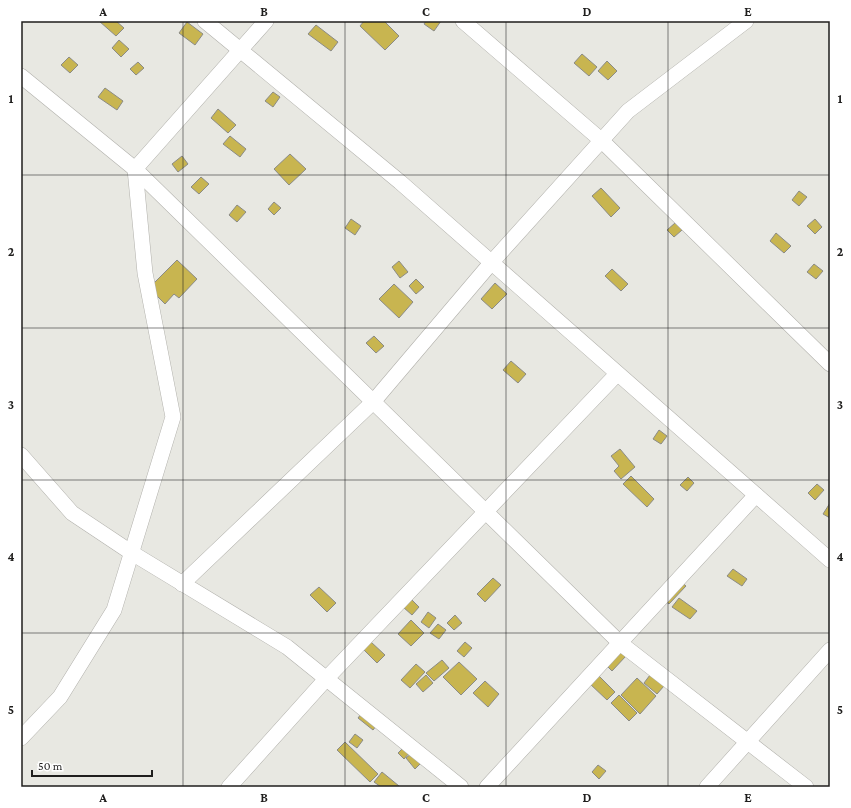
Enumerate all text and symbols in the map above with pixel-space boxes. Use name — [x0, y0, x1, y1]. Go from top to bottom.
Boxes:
text: A — [98, 4, 107, 19]
text: B — [260, 4, 268, 19]
text: C — [422, 4, 430, 19]
text: D — [583, 4, 592, 19]
text: E — [744, 4, 752, 19]
text: 1 — [9, 91, 14, 106]
text: 1 — [838, 91, 843, 106]
text: 2 — [8, 244, 15, 259]
text: 2 — [837, 244, 844, 259]
text: 3 — [8, 397, 14, 412]
text: 3 — [837, 397, 843, 412]
text: 4 — [7, 549, 15, 564]
text: 4 — [836, 549, 844, 564]
text: 5 — [8, 702, 14, 717]
text: 5 — [837, 702, 843, 717]
scale bar — [32, 752, 152, 778]
text: 50 m — [38, 759, 63, 773]
text: A — [98, 790, 107, 805]
text: B — [260, 790, 268, 805]
text: C — [422, 790, 430, 805]
text: D — [583, 790, 592, 805]
text: E — [744, 790, 752, 805]

